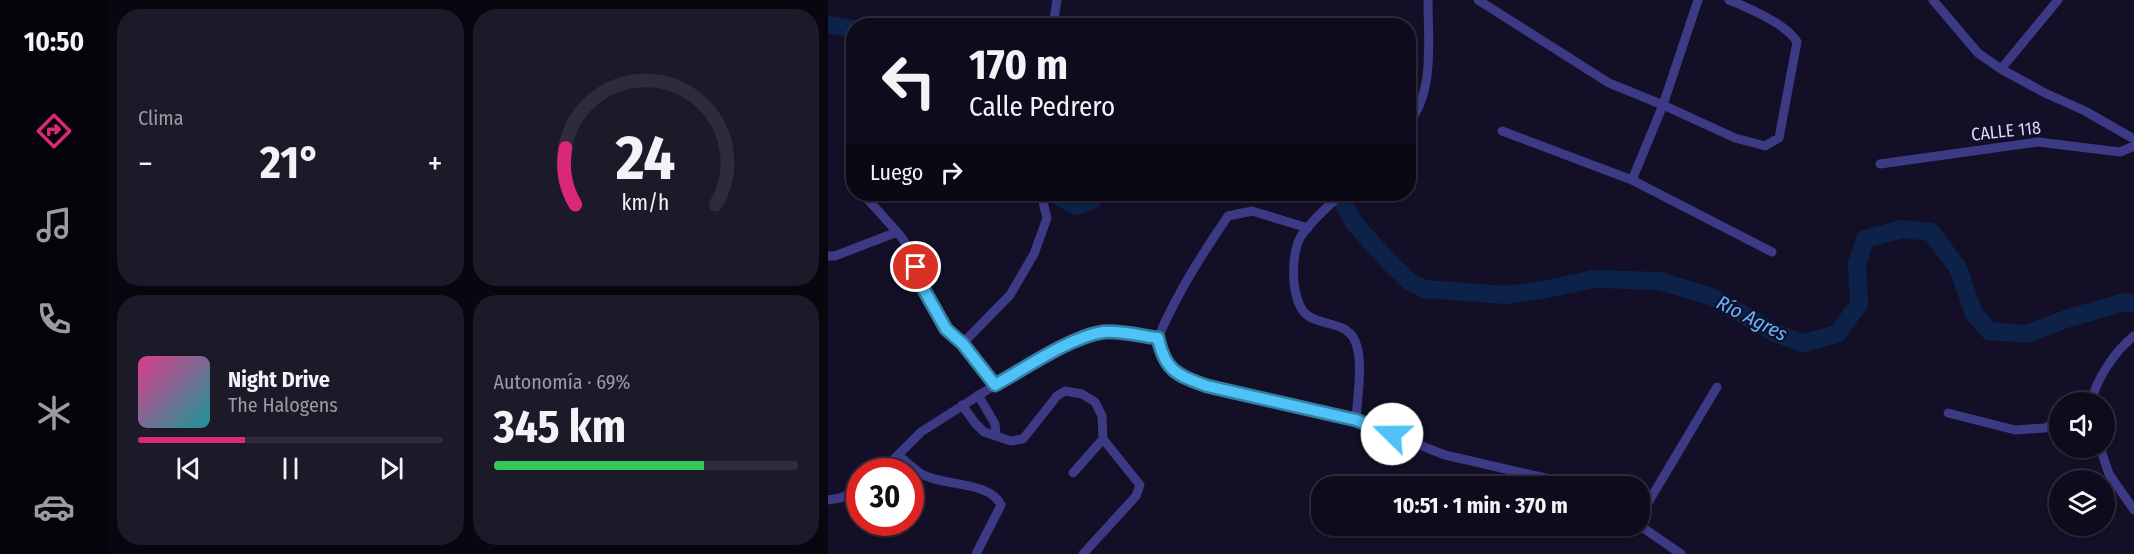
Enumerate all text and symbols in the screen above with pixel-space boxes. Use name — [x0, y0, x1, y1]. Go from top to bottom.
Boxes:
text: 10:50 — [24, 26, 84, 58]
text: 170 m — [969, 40, 1068, 90]
icon: left — [870, 42, 948, 120]
text: Calle Pedrero — [969, 91, 1115, 123]
text: Clima — [138, 106, 183, 130]
icon: directions — [33, 110, 75, 152]
street label: CALLE 118 — [1970, 116, 2042, 146]
text: 24 — [615, 121, 676, 196]
text: 21° — [260, 136, 320, 190]
text: − — [138, 144, 153, 184]
text: + — [427, 144, 443, 184]
icon: right — [935, 156, 968, 189]
text: Luego — [870, 159, 923, 186]
text: km/h — [622, 190, 670, 216]
icon: music — [33, 204, 75, 246]
pin — [890, 241, 941, 292]
icon: arrive — [899, 250, 932, 283]
water label: Río Agres — [1713, 290, 1792, 346]
icon: phone — [33, 298, 75, 340]
text: Night Drive — [228, 366, 330, 393]
text: Autonomía · 69% — [494, 370, 631, 394]
icon: climate — [33, 392, 75, 434]
map controls — [2049, 392, 2115, 536]
button: sound — [2049, 392, 2115, 458]
text: The Halogens — [228, 393, 338, 417]
text: 345 km — [494, 400, 626, 454]
position arrow — [1360, 402, 1424, 466]
icon: previous — [172, 452, 205, 485]
icon: pause — [274, 452, 307, 485]
icon: next — [375, 452, 408, 485]
speed limit sign: 30 — [846, 458, 924, 536]
button: layers — [2049, 470, 2115, 536]
icon: car — [33, 486, 75, 528]
text: 10:51 · 1 min · 370 m — [1393, 492, 1568, 519]

